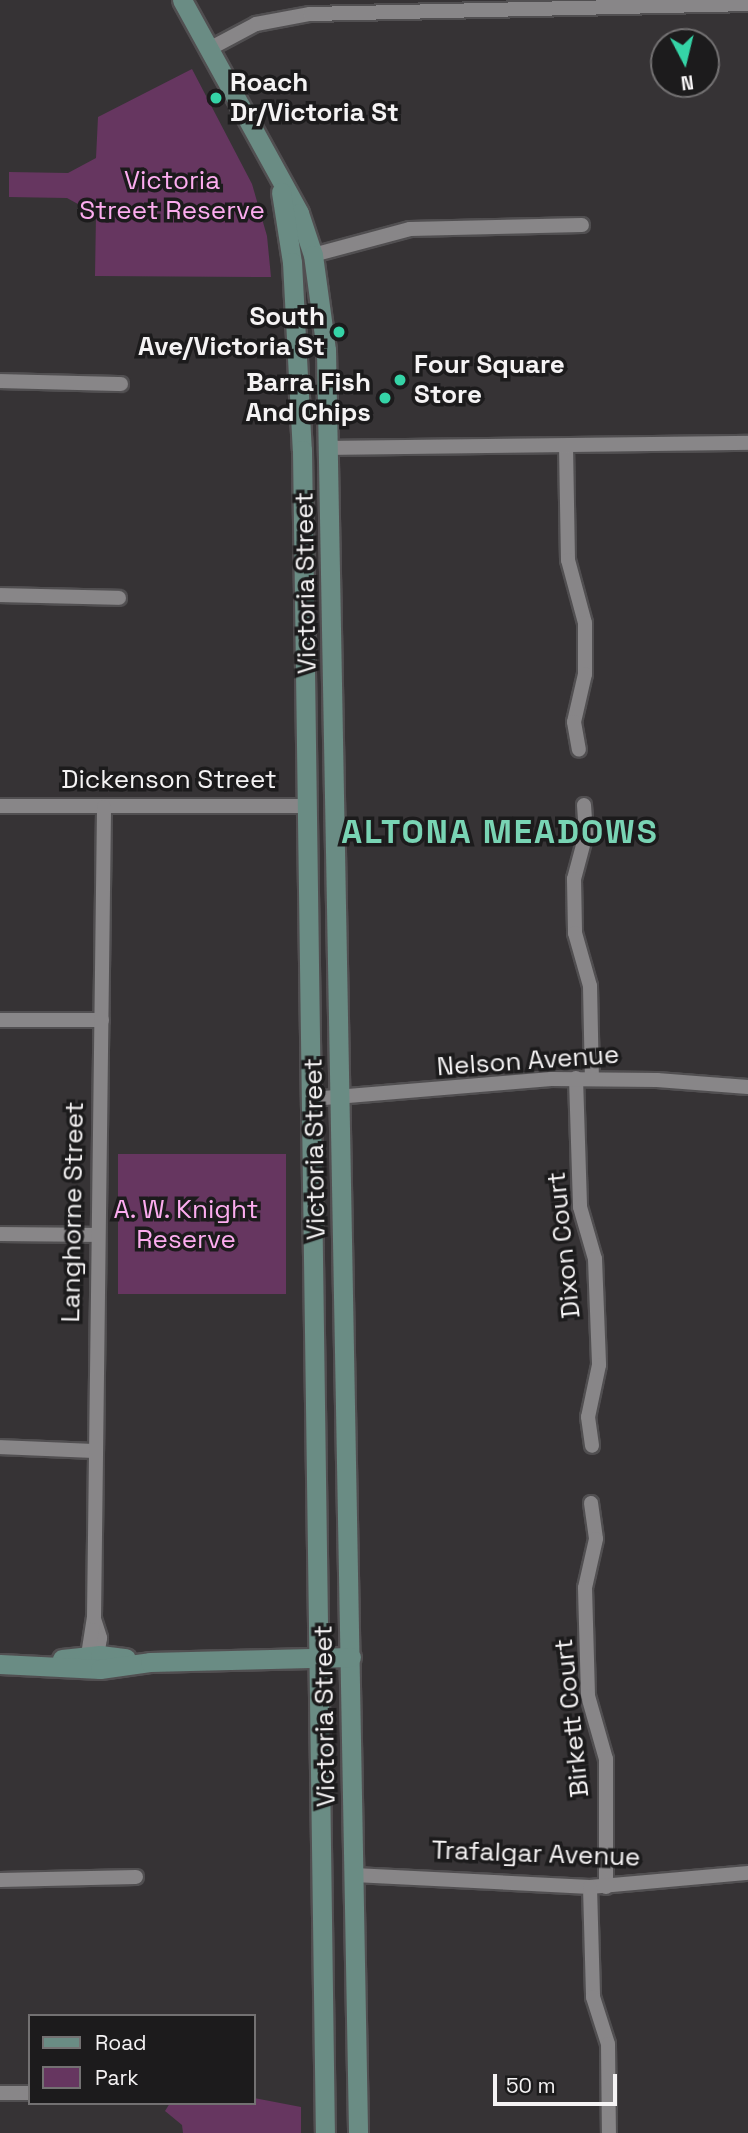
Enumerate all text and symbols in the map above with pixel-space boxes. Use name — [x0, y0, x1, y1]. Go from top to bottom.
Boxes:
north arrow — [650, 28, 720, 98]
place label: Roach Dr/Victoria St — [230, 67, 399, 128]
text: N — [680, 69, 695, 96]
marker: Roach Dr/Victoria St — [208, 90, 224, 106]
park label: Victoria Street Reserve — [79, 165, 265, 227]
place label: South Ave/Victoria St — [138, 301, 325, 362]
marker: South Ave/Victoria St — [331, 324, 347, 340]
place label: Four Square Store — [414, 349, 565, 410]
place label: Barra Fish And Chips — [245, 367, 371, 428]
marker: Four Square Store — [392, 372, 408, 388]
marker: Barra Fish And Chips — [377, 390, 393, 406]
street label: Victoria Street — [289, 492, 323, 674]
street label: Dickenson Street — [61, 764, 277, 796]
district label: ALTONA MEADOWS — [343, 813, 657, 853]
street label: Nelson Avenue — [436, 1039, 620, 1083]
street label: Victoria Street — [298, 1058, 332, 1240]
street label: Langhorne Street — [55, 1101, 91, 1323]
street label: Dixon Court — [541, 1170, 587, 1320]
park label: A. W. Knight Reserve — [113, 1194, 259, 1256]
street label: Victoria Street — [308, 1625, 342, 1807]
street label: Birkett Court — [548, 1637, 596, 1799]
street label: Trafalgar Avenue — [431, 1835, 641, 1873]
legend — [28, 2014, 256, 2105]
text: Road — [95, 2029, 147, 2056]
scale bar — [496, 2060, 620, 2104]
text: Park — [95, 2064, 139, 2091]
text: 50 m — [506, 2072, 556, 2099]

